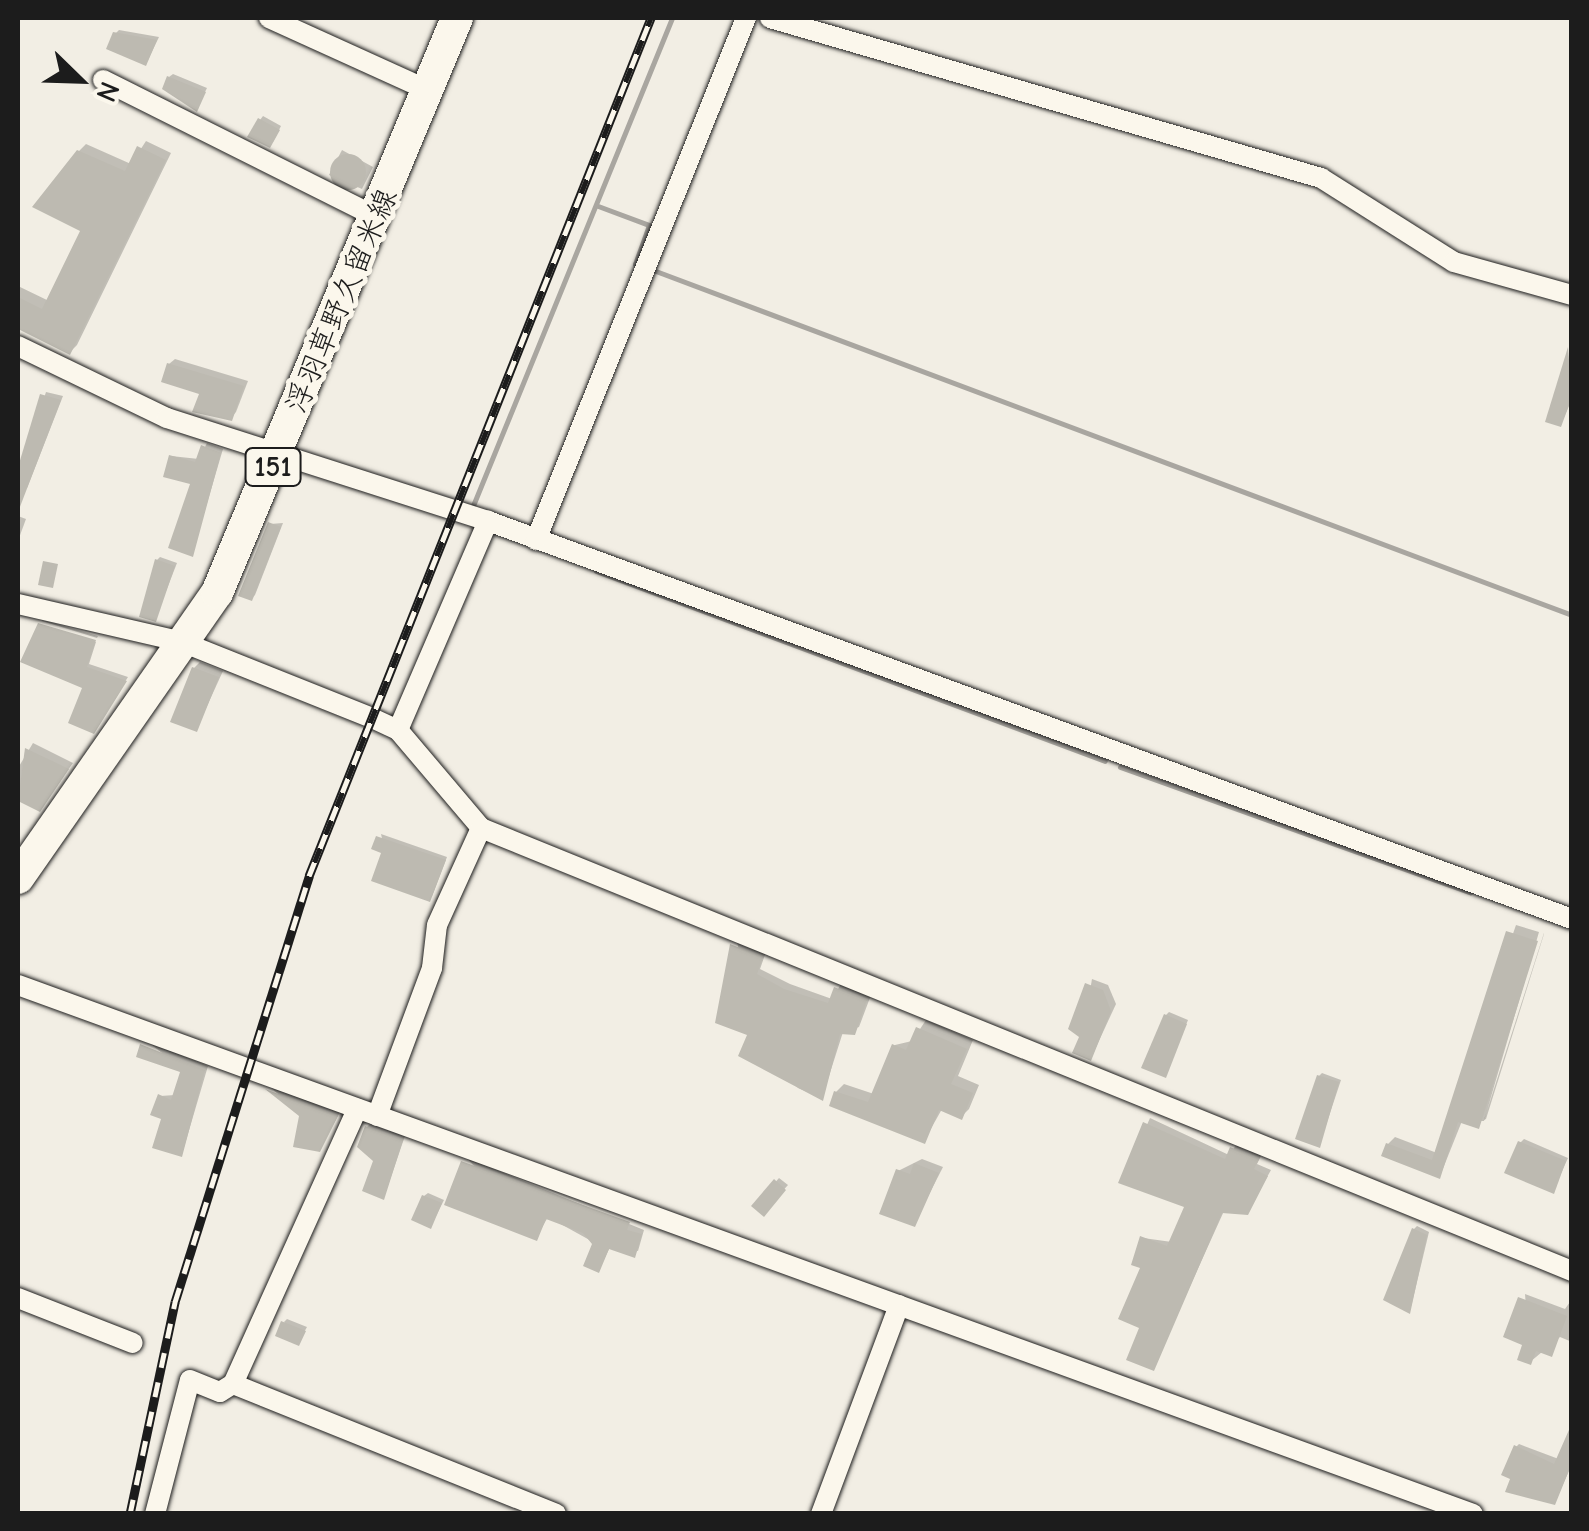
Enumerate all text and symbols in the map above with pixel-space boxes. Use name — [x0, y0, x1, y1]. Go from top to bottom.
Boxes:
north arrow — [30, 30, 130, 130]
text: N — [89, 77, 126, 106]
street label: 浮羽草野久留米線 — [279, 184, 405, 418]
road number: 151 — [243, 444, 303, 490]

